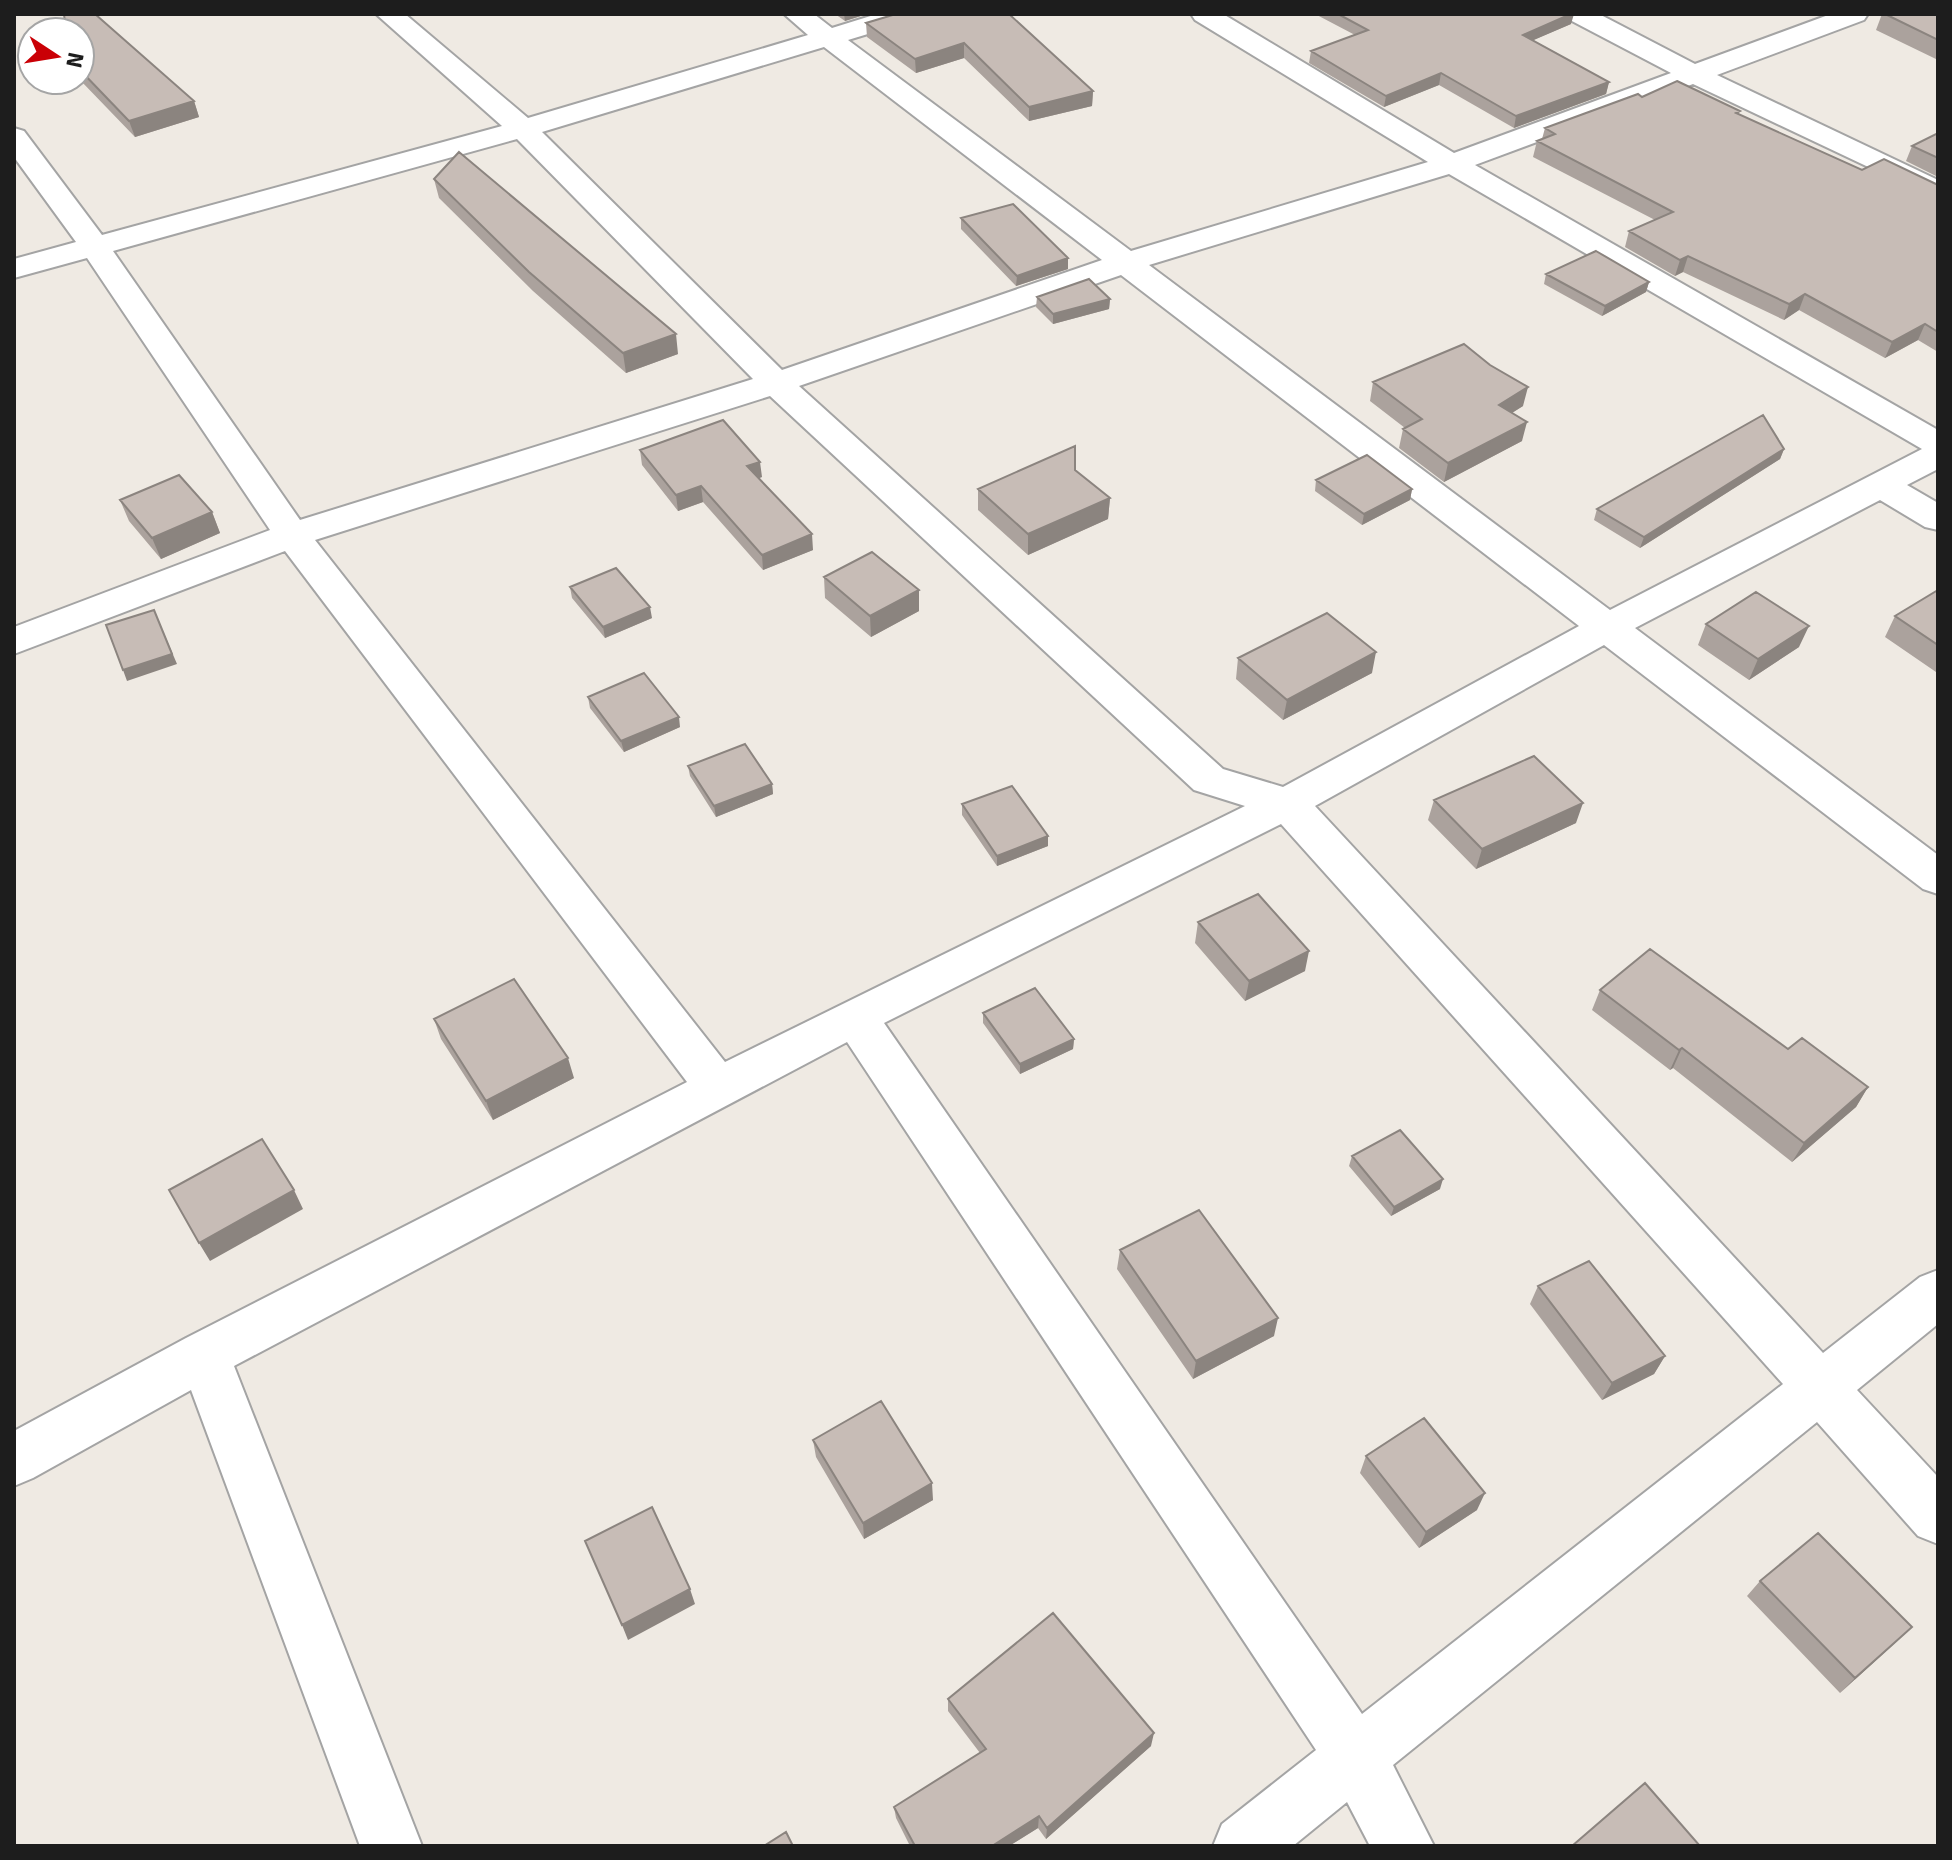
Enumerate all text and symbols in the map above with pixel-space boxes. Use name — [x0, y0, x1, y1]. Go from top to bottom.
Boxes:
north arrow — [16, 16, 96, 96]
text: N — [60, 50, 90, 70]

